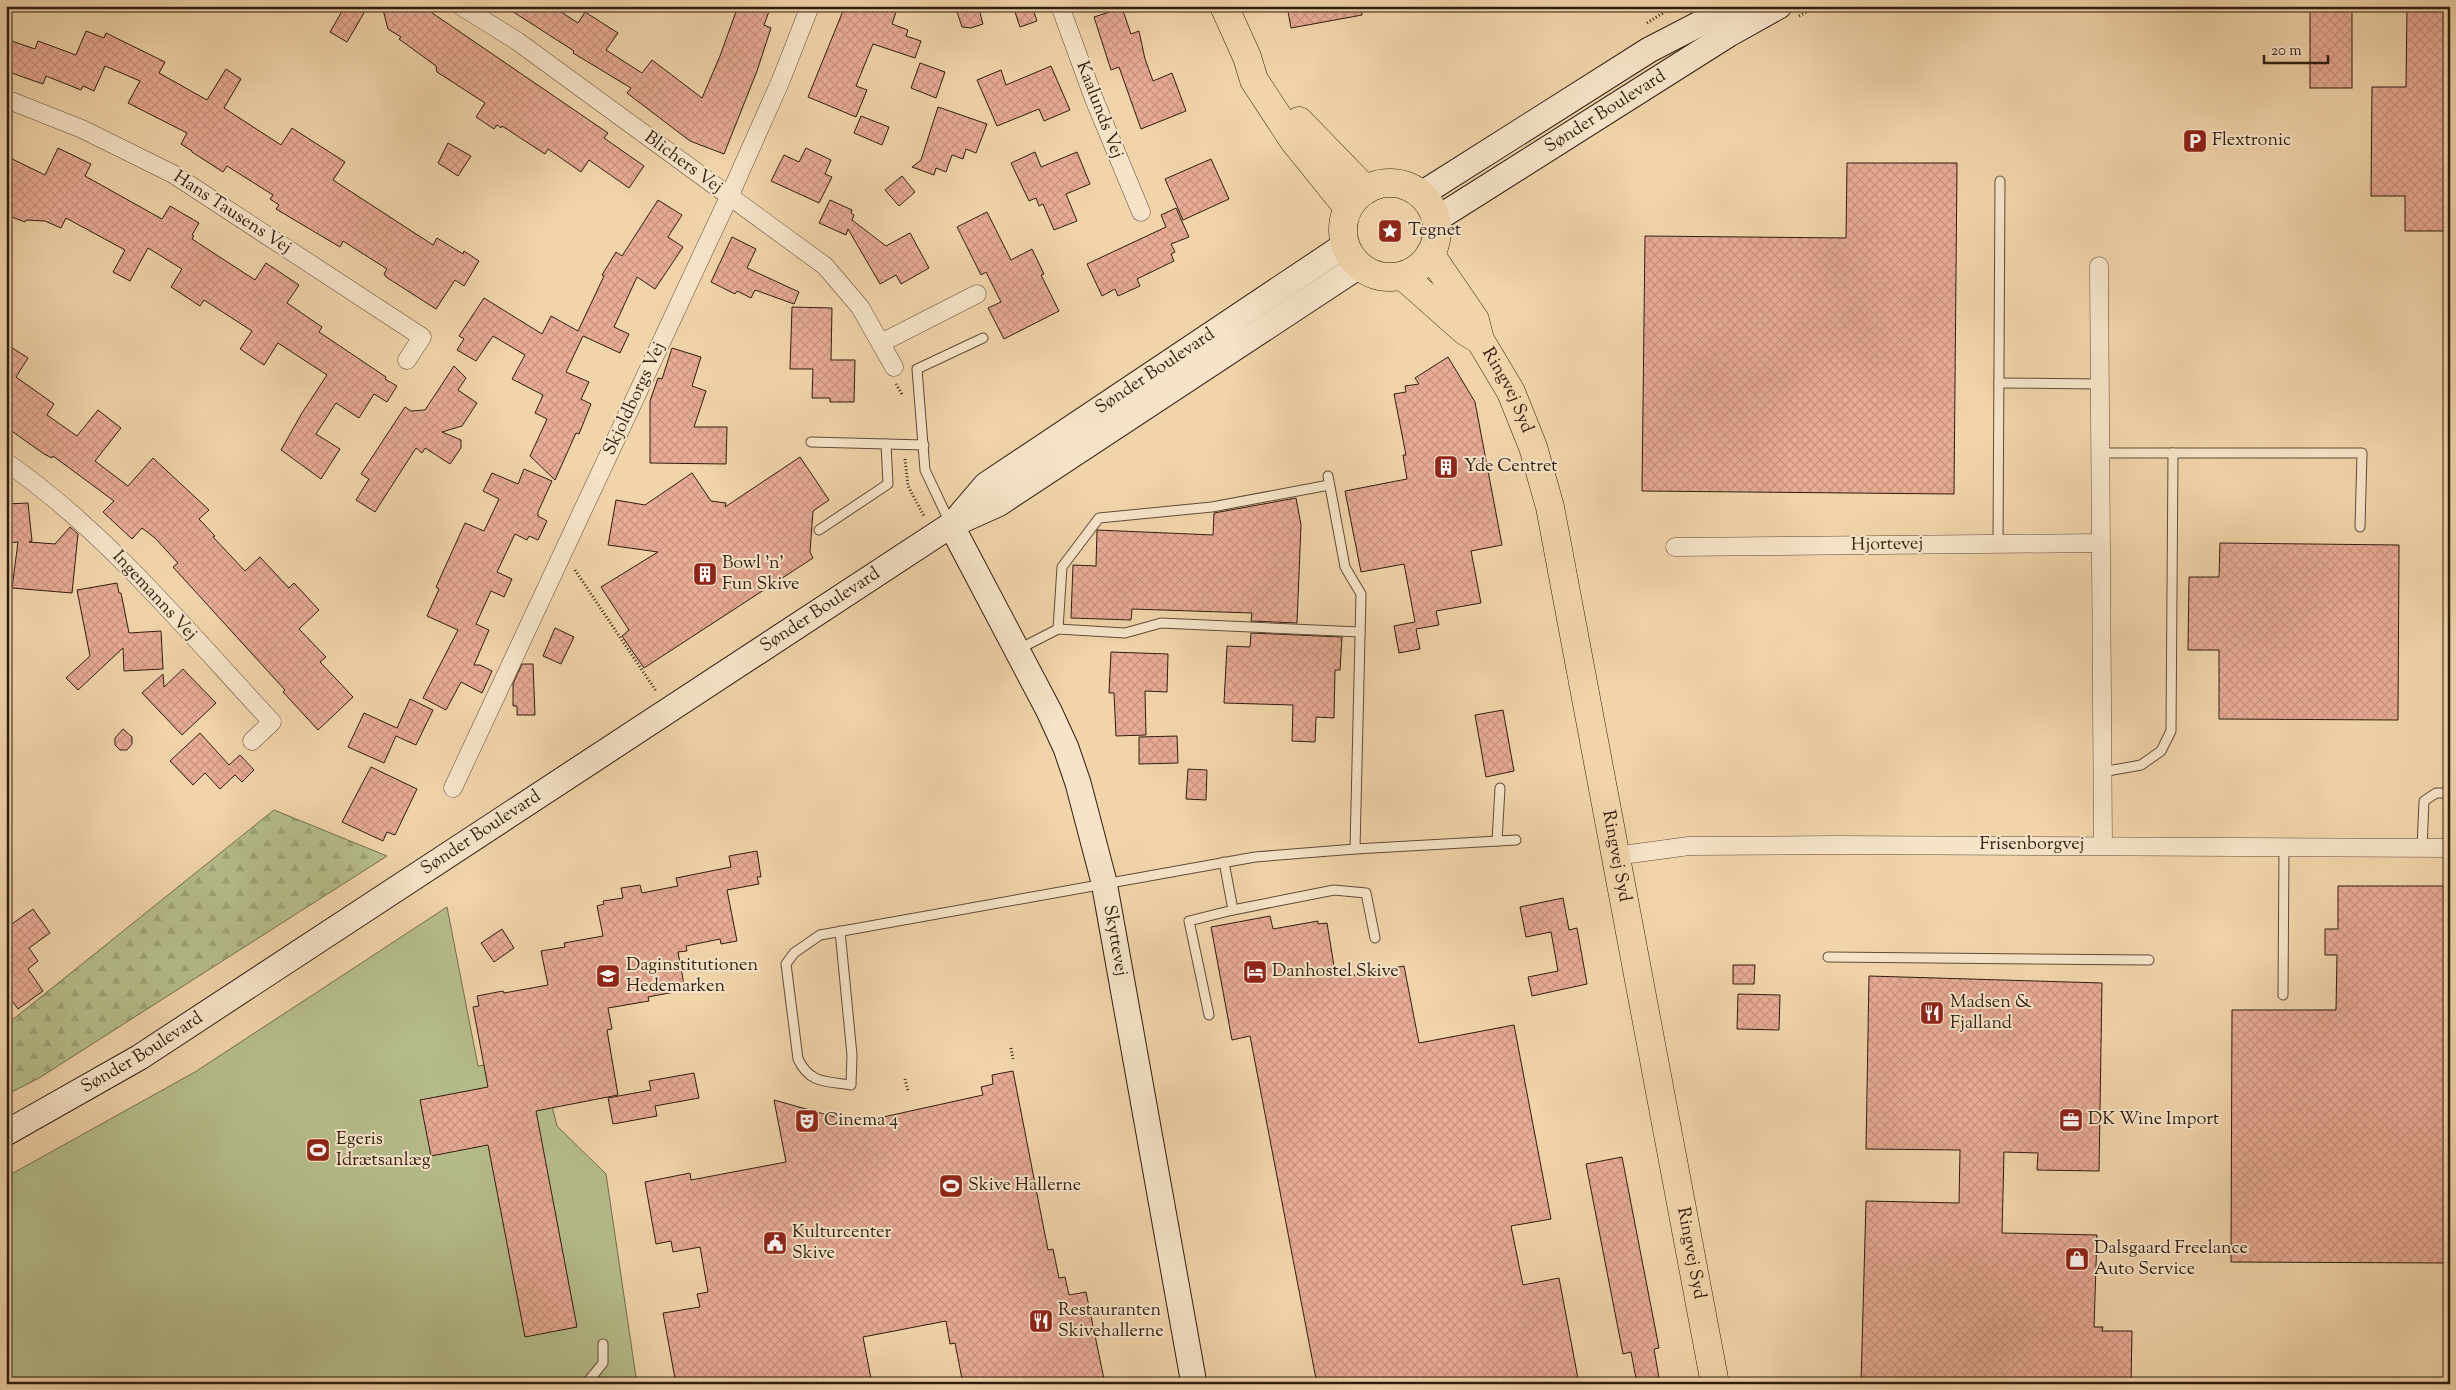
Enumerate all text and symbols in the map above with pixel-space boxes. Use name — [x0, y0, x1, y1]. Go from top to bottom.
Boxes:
scale bar — [2264, 32, 2327, 64]
text: 20 m — [2271, 41, 2302, 62]
street label: Kaalunds Vej — [1069, 58, 1129, 162]
street label: Sønder Boulevard — [1540, 64, 1671, 160]
street label: Blichers Vej — [638, 125, 728, 201]
parking icon: Flextronic — [2182, 128, 2208, 154]
place label: Flextronic — [2212, 128, 2291, 154]
street label: Hans Tausens Vej — [168, 165, 296, 261]
place icon: Tegnet — [1377, 218, 1403, 244]
place label: Tegnet — [1408, 218, 1461, 244]
street label: Sønder Boulevard — [1091, 322, 1221, 421]
street label: Skjoldborgs Vej — [597, 338, 673, 460]
street label: Ringvej Syd — [1474, 343, 1539, 437]
building icon: Yde Centret — [1433, 454, 1459, 480]
place label: Yde Centret — [1464, 454, 1557, 480]
street label: Hjortevej — [1851, 531, 1923, 559]
street label: Ingemanns Vej — [105, 545, 203, 647]
place label: Bowl 'n' Fun Skive — [722, 551, 800, 598]
building icon: Bowl 'n' Fun Skive — [692, 561, 718, 587]
street label: Sønder Boulevard — [755, 562, 886, 660]
street label: Sønder Boulevard — [416, 784, 546, 882]
street label: Ringvej Syd — [1594, 808, 1637, 904]
street label: Frisenborgvej — [1980, 832, 2084, 858]
street label: Skyttevej — [1095, 903, 1134, 978]
place label: Daginstitutionen Hedemarken — [626, 953, 758, 1000]
hotel icon: Danhostel Skive — [1242, 959, 1268, 985]
place label: Danhostel Skive — [1272, 959, 1399, 985]
school or university icon: Daginstitutionen Hedemarken — [595, 963, 621, 989]
place label: Madsen & Fjalland — [1950, 990, 2032, 1037]
restaurant icon: Madsen & Fjalland — [1919, 1000, 1945, 1026]
street label: Sønder Boulevard — [77, 1006, 209, 1101]
office icon: DK Wine Import — [2058, 1107, 2084, 1133]
place label: DK Wine Import — [2088, 1107, 2219, 1133]
theatre icon: Cinema 4 — [794, 1108, 820, 1134]
place label: Cinema 4 — [824, 1108, 898, 1134]
place label: Egeris Idrætsanlæg — [336, 1127, 431, 1174]
sports icon: Egeris Idrætsanlæg — [305, 1137, 331, 1163]
sports icon: Skive Hallerne — [938, 1173, 964, 1199]
place label: Skive Hallerne — [968, 1173, 1081, 1199]
street label: Ringvej Syd — [1669, 1205, 1712, 1301]
place label: Kulturcenter Skive — [792, 1220, 891, 1267]
public building icon: Kulturcenter Skive — [762, 1230, 788, 1256]
place label: Dalsgaard Freelance Auto Service — [2094, 1236, 2248, 1283]
shop icon: Dalsgaard Freelance Auto Service — [2064, 1246, 2090, 1272]
place label: Restauranten Skivehallerne — [1058, 1298, 1164, 1345]
restaurant icon: Restauranten Skivehallerne — [1028, 1308, 1054, 1334]

